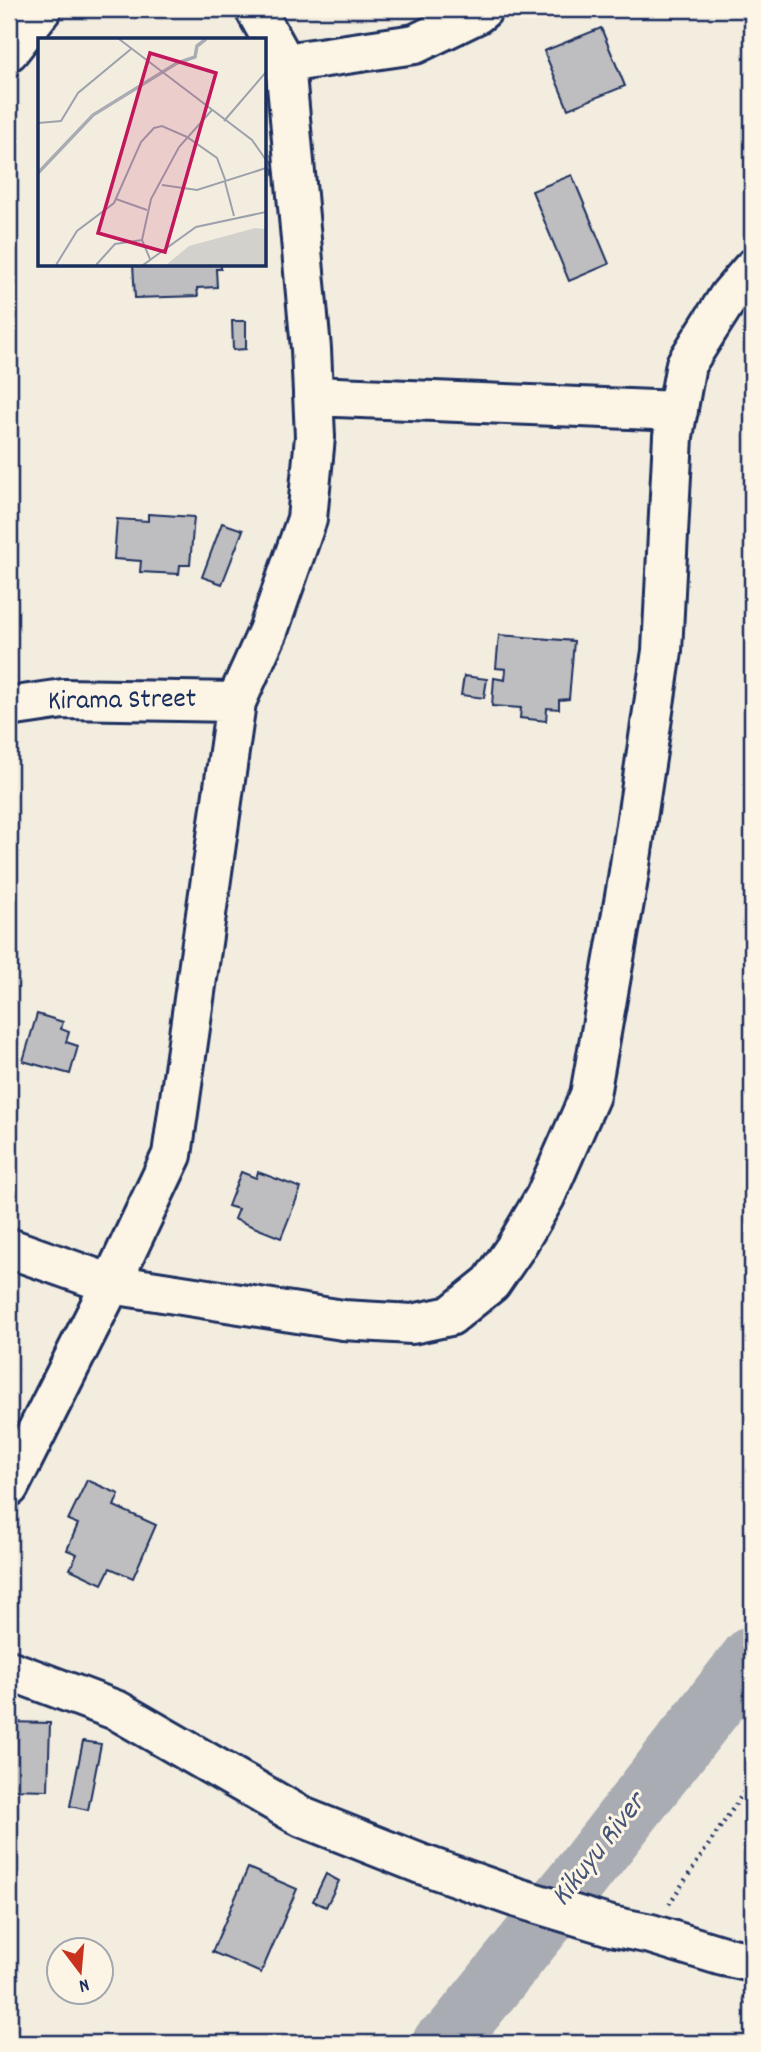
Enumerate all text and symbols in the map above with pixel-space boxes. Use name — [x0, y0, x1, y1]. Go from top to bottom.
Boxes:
inset map — [38, 38, 266, 266]
street label: Kirama Street — [47, 681, 197, 723]
water label: Kikuyu River — [542, 1783, 660, 1917]
north arrow — [46, 1937, 116, 2007]
text: N — [75, 1970, 92, 1998]

